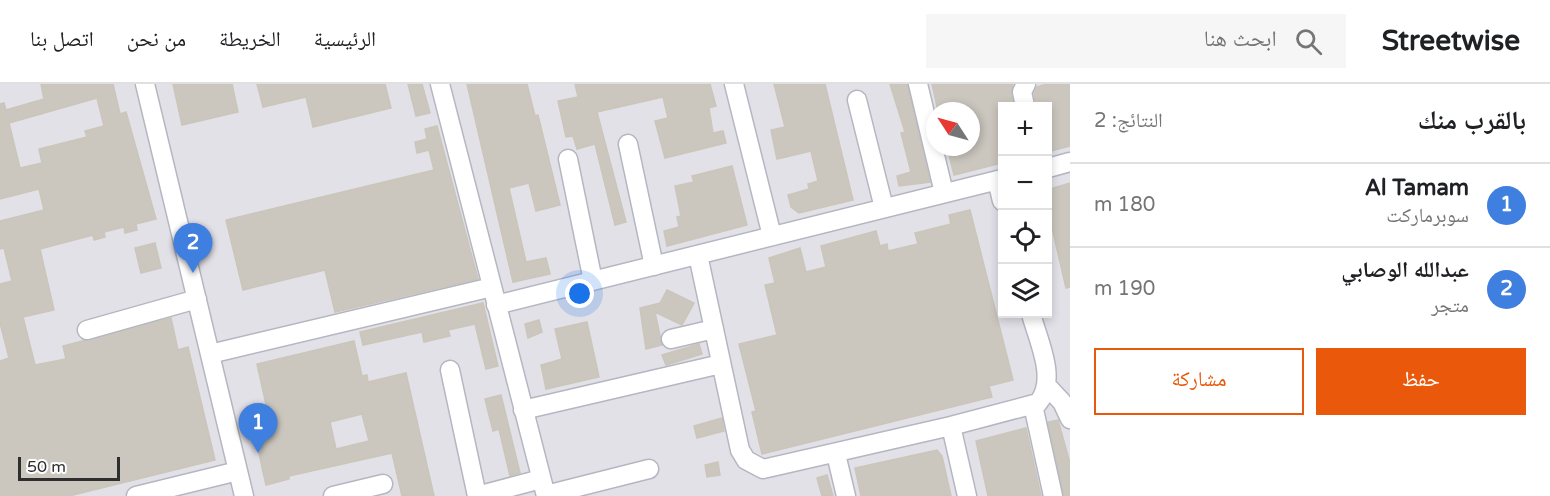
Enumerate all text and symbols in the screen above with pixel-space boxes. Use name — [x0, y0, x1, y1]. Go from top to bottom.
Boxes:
search box — [926, 14, 1346, 68]
text: Streetwise — [1382, 24, 1520, 58]
icon: search — [1292, 25, 1325, 58]
text: ابحث هنا — [1204, 26, 1277, 52]
text: اتصل بنا — [30, 27, 94, 52]
text: من نحن — [127, 27, 186, 52]
text: الخريطة — [219, 27, 281, 52]
text: الرئيسية — [314, 27, 376, 52]
north arrow — [926, 102, 980, 156]
map controls — [998, 102, 1052, 318]
button: + — [998, 102, 1052, 156]
text: بالقرب منك — [1418, 105, 1526, 136]
text: النتائج: 2 — [1094, 109, 1163, 133]
button: − — [998, 156, 1052, 210]
text: Al Tamam — [1365, 175, 1469, 201]
text: 180 m — [1094, 193, 1155, 217]
text: 1 — [1500, 193, 1513, 217]
text: سوبرماركت — [1386, 204, 1469, 228]
button: locate — [998, 210, 1052, 264]
pin: 2 — [174, 224, 212, 273]
text: عبدالله الوصابي — [1341, 257, 1469, 283]
button: layers — [998, 264, 1052, 318]
text: 190 m — [1094, 277, 1155, 301]
text: 2 — [1500, 277, 1513, 301]
your location — [565, 279, 594, 308]
text: متجر — [1431, 294, 1469, 318]
button: مشاركة — [1094, 348, 1304, 415]
button: حفظ — [1316, 348, 1526, 415]
pin: 1 — [238, 404, 278, 453]
scale bar — [18, 454, 120, 482]
text: 50 m — [27, 457, 66, 477]

